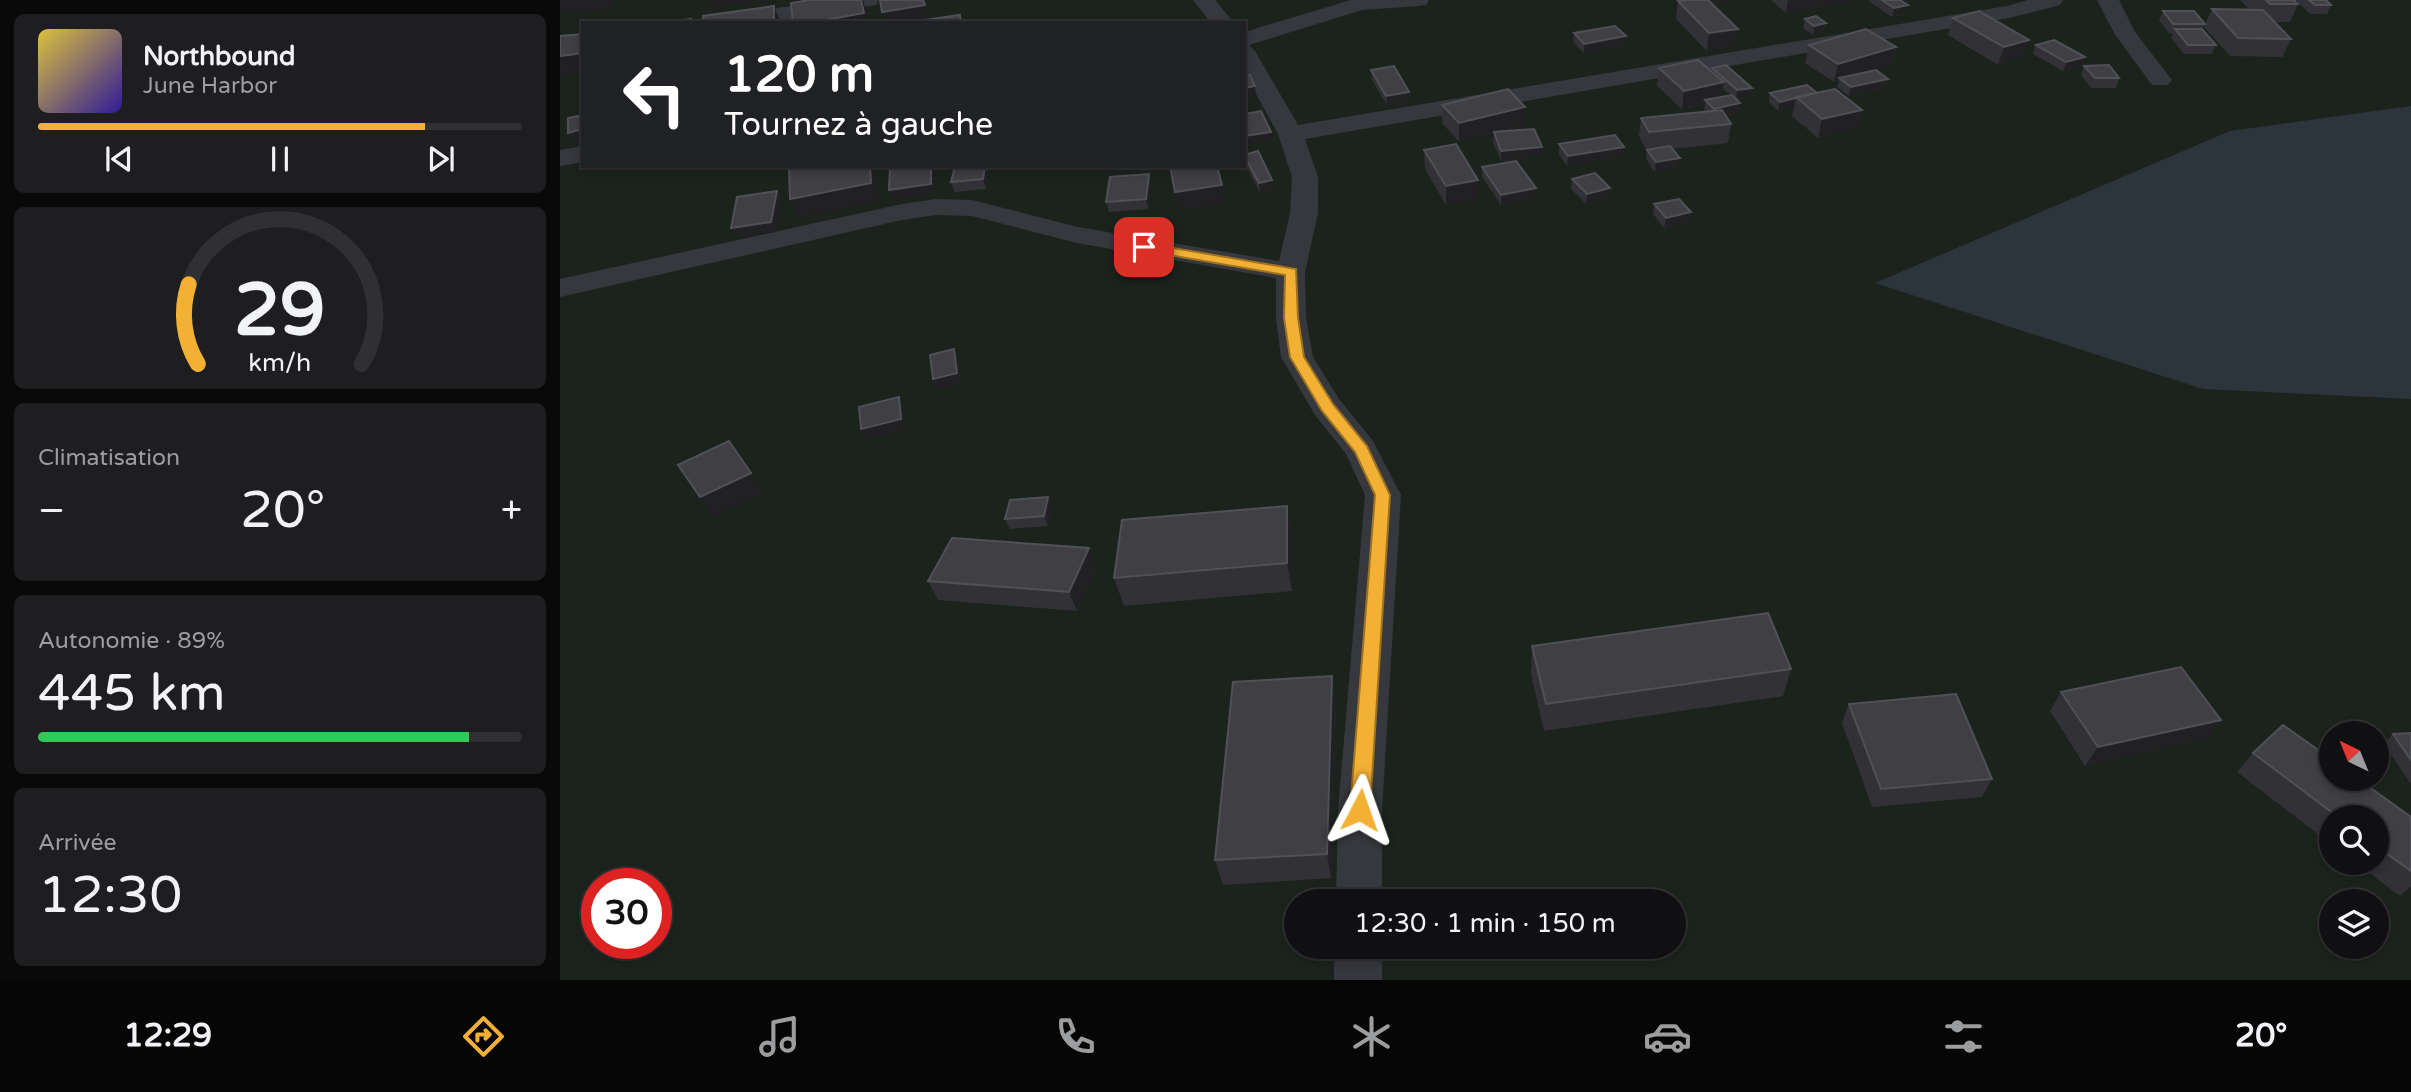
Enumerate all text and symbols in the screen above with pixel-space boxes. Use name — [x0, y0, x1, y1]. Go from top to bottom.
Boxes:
text: Northbound — [143, 41, 295, 72]
text: 120 m — [724, 46, 874, 105]
icon: left — [609, 49, 700, 140]
text: June Harbor — [143, 72, 277, 100]
text: Tournez à gauche — [724, 106, 993, 144]
icon: previous — [100, 140, 138, 178]
icon: pause — [261, 140, 299, 178]
icon: next — [422, 140, 460, 178]
pin — [1114, 217, 1174, 277]
icon: arrive — [1125, 228, 1163, 266]
text: 29 — [234, 267, 326, 355]
text: km/h — [249, 347, 311, 377]
text: Climatisation — [38, 444, 180, 472]
text: 20° — [240, 479, 325, 542]
text: − — [38, 488, 65, 534]
text: + — [501, 488, 522, 534]
text: Autonomie · 89% — [38, 627, 225, 655]
text: 445 km — [38, 662, 226, 725]
north arrow — [2319, 721, 2389, 791]
map controls — [2319, 721, 2389, 959]
position arrow — [1323, 773, 1397, 847]
button: search — [2319, 805, 2389, 875]
text: Arrivée — [38, 829, 116, 857]
text: 12:30 — [38, 864, 182, 927]
speed limit sign: 30 — [581, 868, 672, 959]
button: layers — [2319, 889, 2389, 959]
text: 12:30 · 1 min · 150 m — [1354, 908, 1616, 939]
icon: directions — [459, 1012, 508, 1061]
icon: music — [755, 1012, 804, 1061]
icon: phone — [1051, 1012, 1100, 1061]
icon: climate — [1347, 1012, 1396, 1061]
icon: car — [1643, 1012, 1692, 1061]
icon: filters — [1939, 1012, 1988, 1061]
text: 12:29 — [123, 1017, 212, 1055]
text: 20° — [2235, 1017, 2287, 1055]

